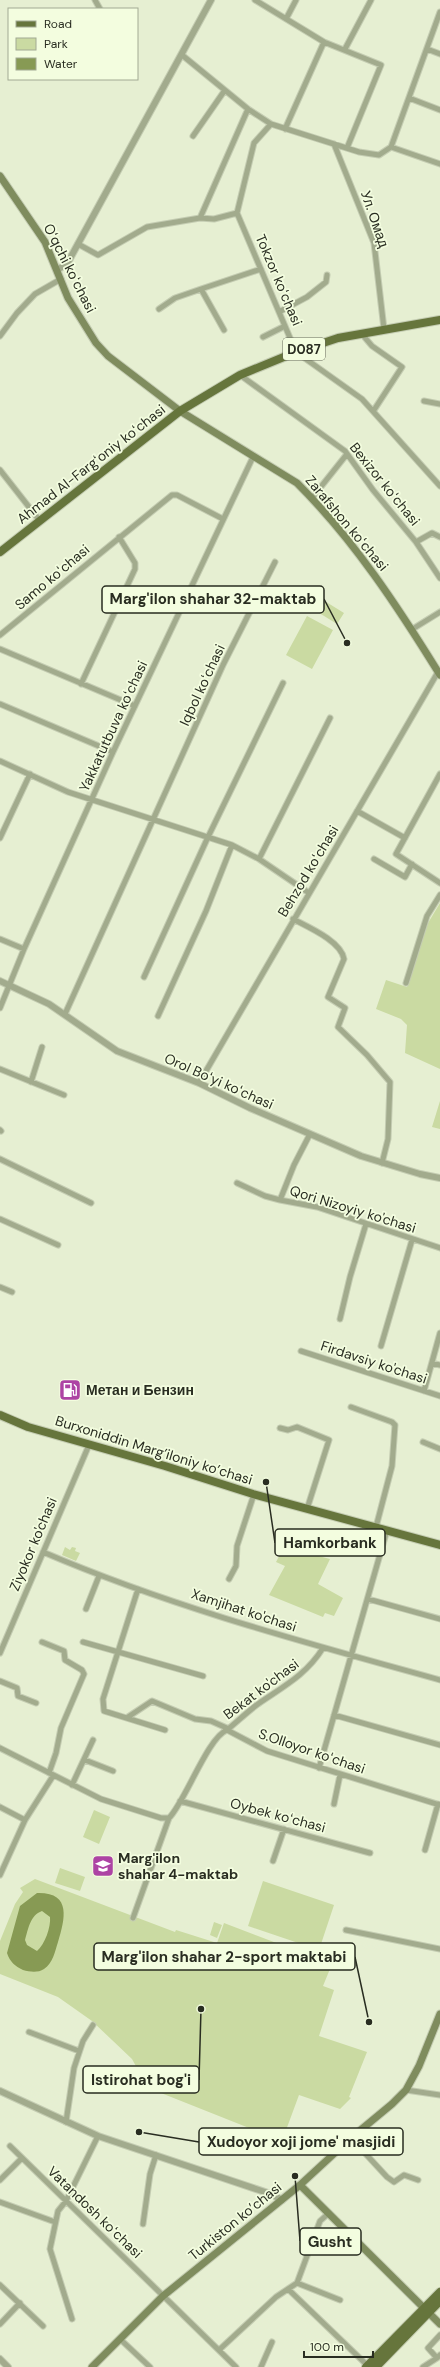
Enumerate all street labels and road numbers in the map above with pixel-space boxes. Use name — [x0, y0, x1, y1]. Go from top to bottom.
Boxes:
street label: Ул. Омад — [357, 188, 393, 250]
street label: Oʻqchi koʻchasi — [40, 220, 100, 316]
street label: Tokzor koʻchasi — [252, 232, 306, 328]
road number: D087 — [283, 338, 325, 360]
street label: Ahmad Al-Fargʻoniy koʻchasi — [13, 400, 169, 528]
street label: Bexizor koʻchasi — [346, 439, 424, 529]
street label: Zarafshon koʻchasi — [302, 471, 392, 575]
street label: Samo koʻchasi — [11, 540, 93, 614]
street label: Iqbol koʻchasi — [175, 641, 229, 729]
street label: Yakkatutbuva koʻchasi — [75, 658, 151, 794]
street label: Behzod koʻchasi — [274, 822, 342, 920]
street label: Orol Boʻyi koʻchasi — [162, 1049, 276, 1113]
street label: Qori Nizoyiy ko'chasi — [288, 1181, 418, 1237]
street label: Firdavsiy ko'chasi — [319, 1336, 429, 1388]
street label: Burxoniddin Marg’iloniy ko’chasi — [53, 1411, 255, 1489]
street label: Ziyokor ko'chasi — [5, 1494, 61, 1594]
street label: Xamjihat ko'chasi — [189, 1585, 299, 1635]
street label: Bekat ko'chasi — [220, 1655, 302, 1723]
street label: S.Olloyor koʻchasi — [256, 1724, 368, 1778]
street label: Oybek koʻchasi — [228, 1794, 328, 1836]
street label: Vatandosh koʻchasi — [44, 2162, 146, 2262]
street label: Turkiston ko’chasi — [185, 2178, 285, 2264]

